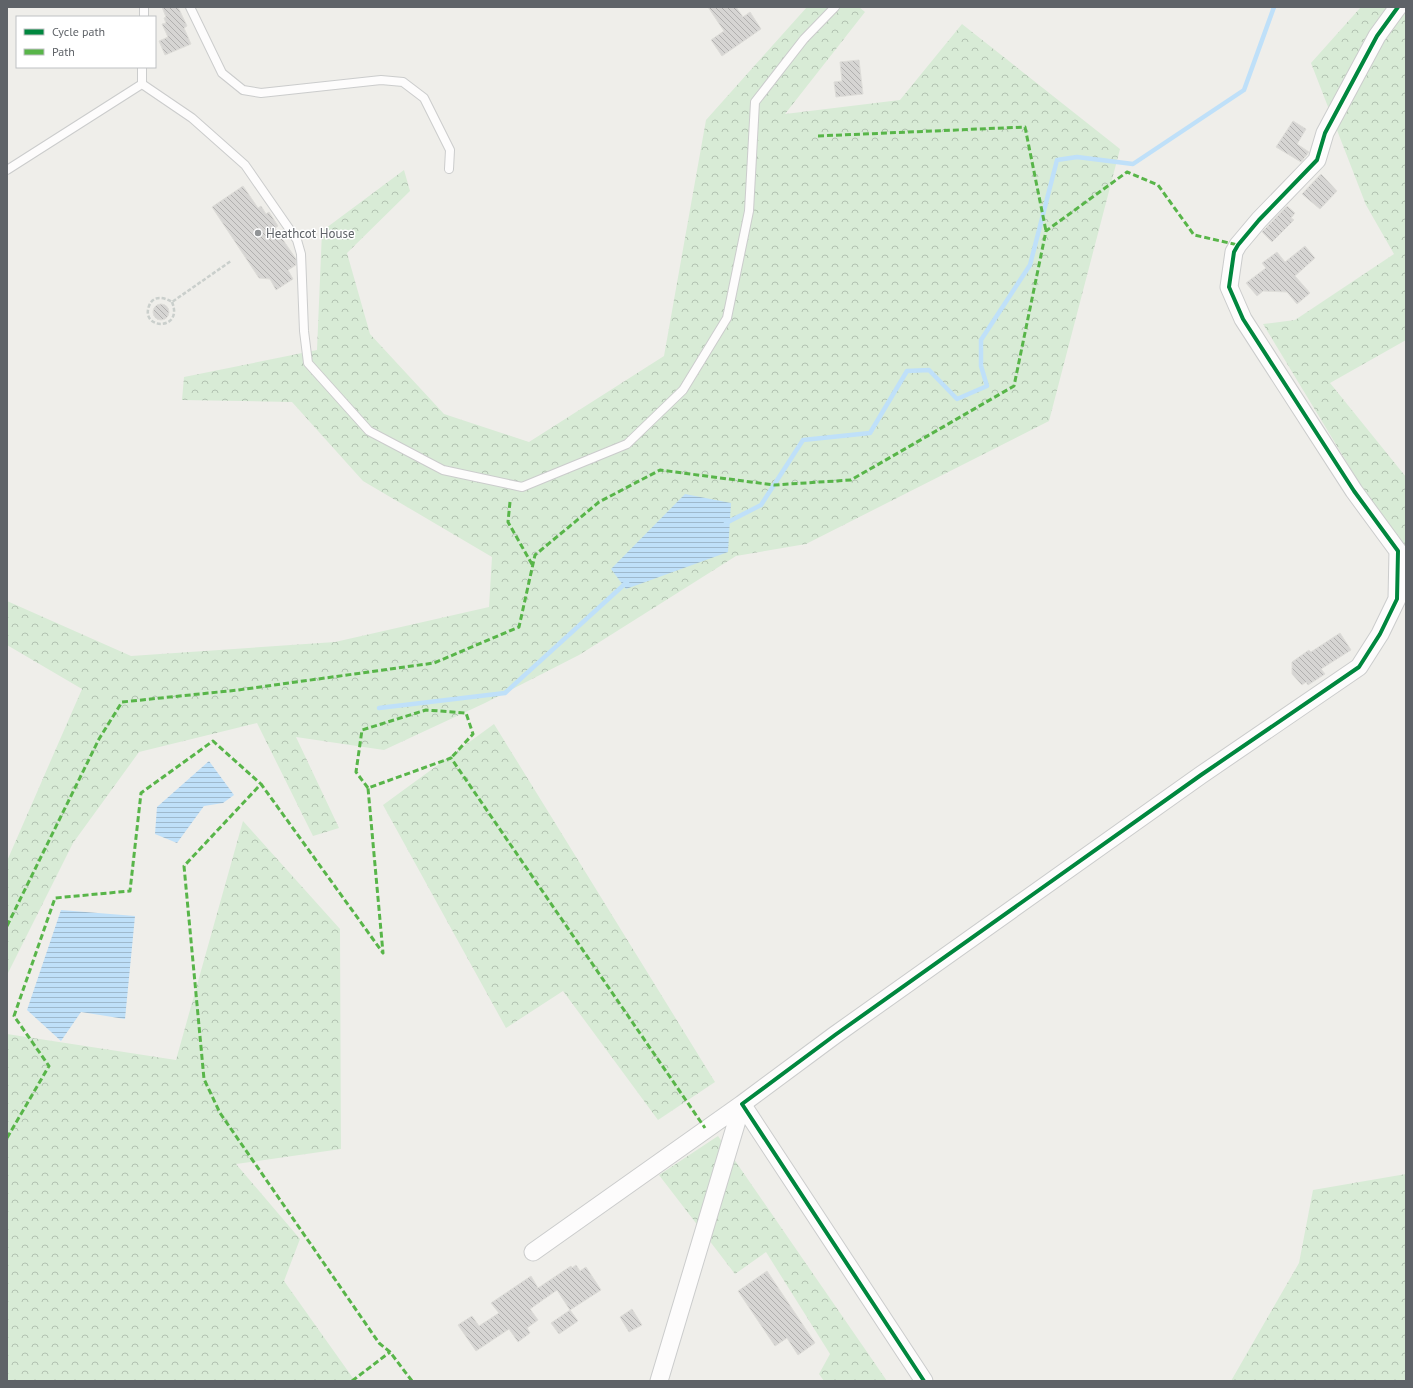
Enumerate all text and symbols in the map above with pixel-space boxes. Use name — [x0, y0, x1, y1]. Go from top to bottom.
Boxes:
legend — [16, 16, 156, 68]
text: Cycle path — [52, 24, 105, 39]
text: Path — [52, 44, 75, 59]
place label: Heathcot House — [266, 225, 355, 242]
marker: Heathcot House — [253, 228, 263, 238]

